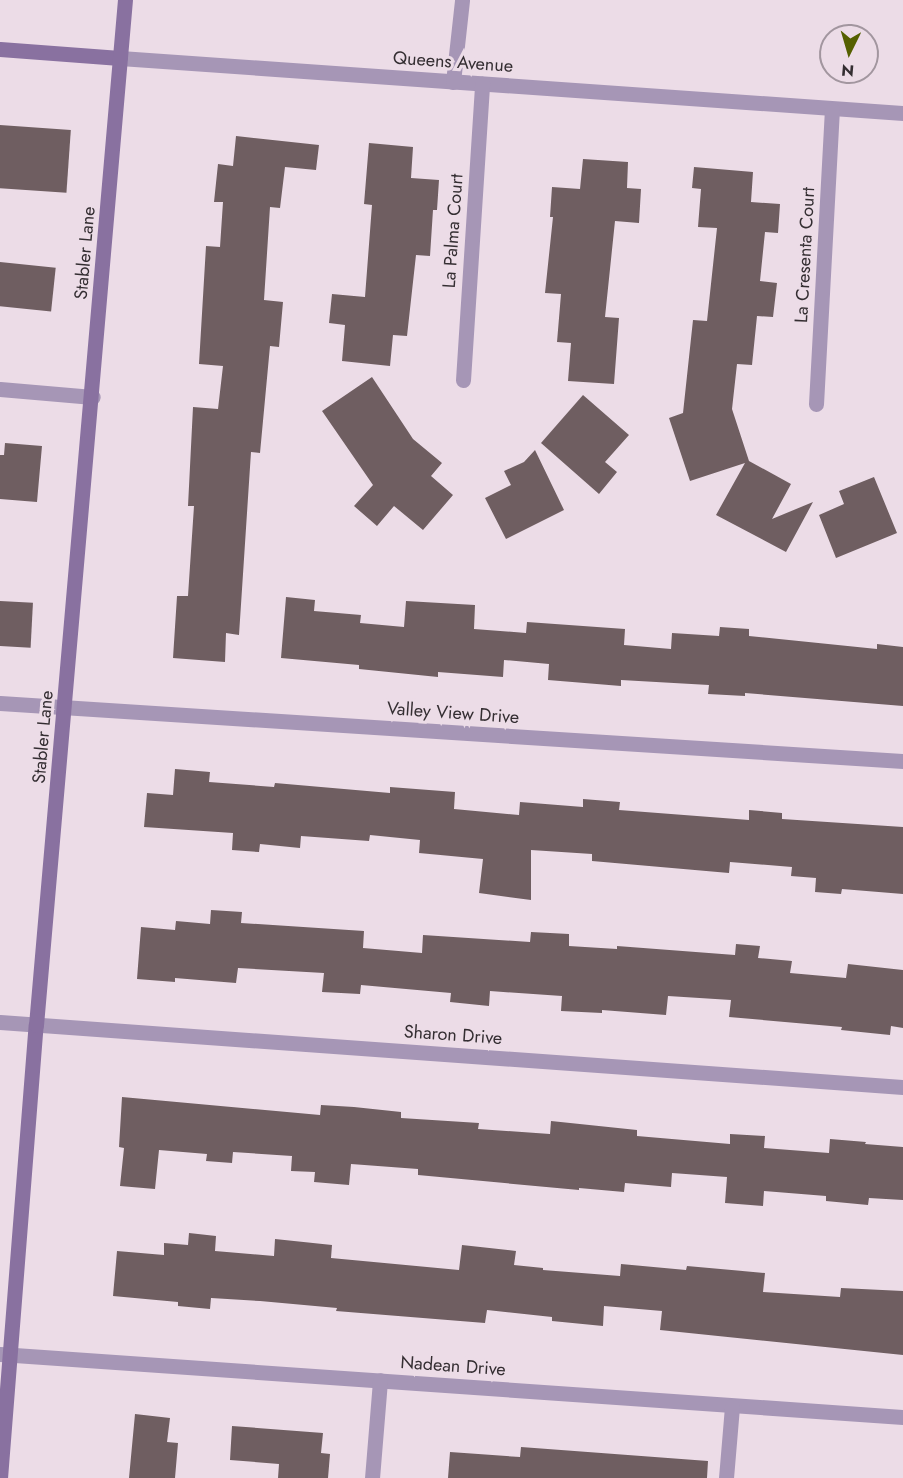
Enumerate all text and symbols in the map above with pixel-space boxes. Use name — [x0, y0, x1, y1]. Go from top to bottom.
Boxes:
north arrow — [819, 24, 879, 84]
street label: Queens Avenue — [392, 47, 514, 77]
text: N — [840, 58, 855, 82]
street label: La Palma Court — [438, 173, 468, 289]
street label: La Cresenta Court — [791, 186, 819, 324]
street label: Stabler Lane — [70, 205, 100, 301]
street label: Stabler Lane — [28, 689, 58, 785]
street label: Valley View Drive — [386, 698, 520, 728]
street label: Sharon Drive — [403, 1021, 503, 1049]
street label: Nadean Drive — [400, 1352, 506, 1380]

